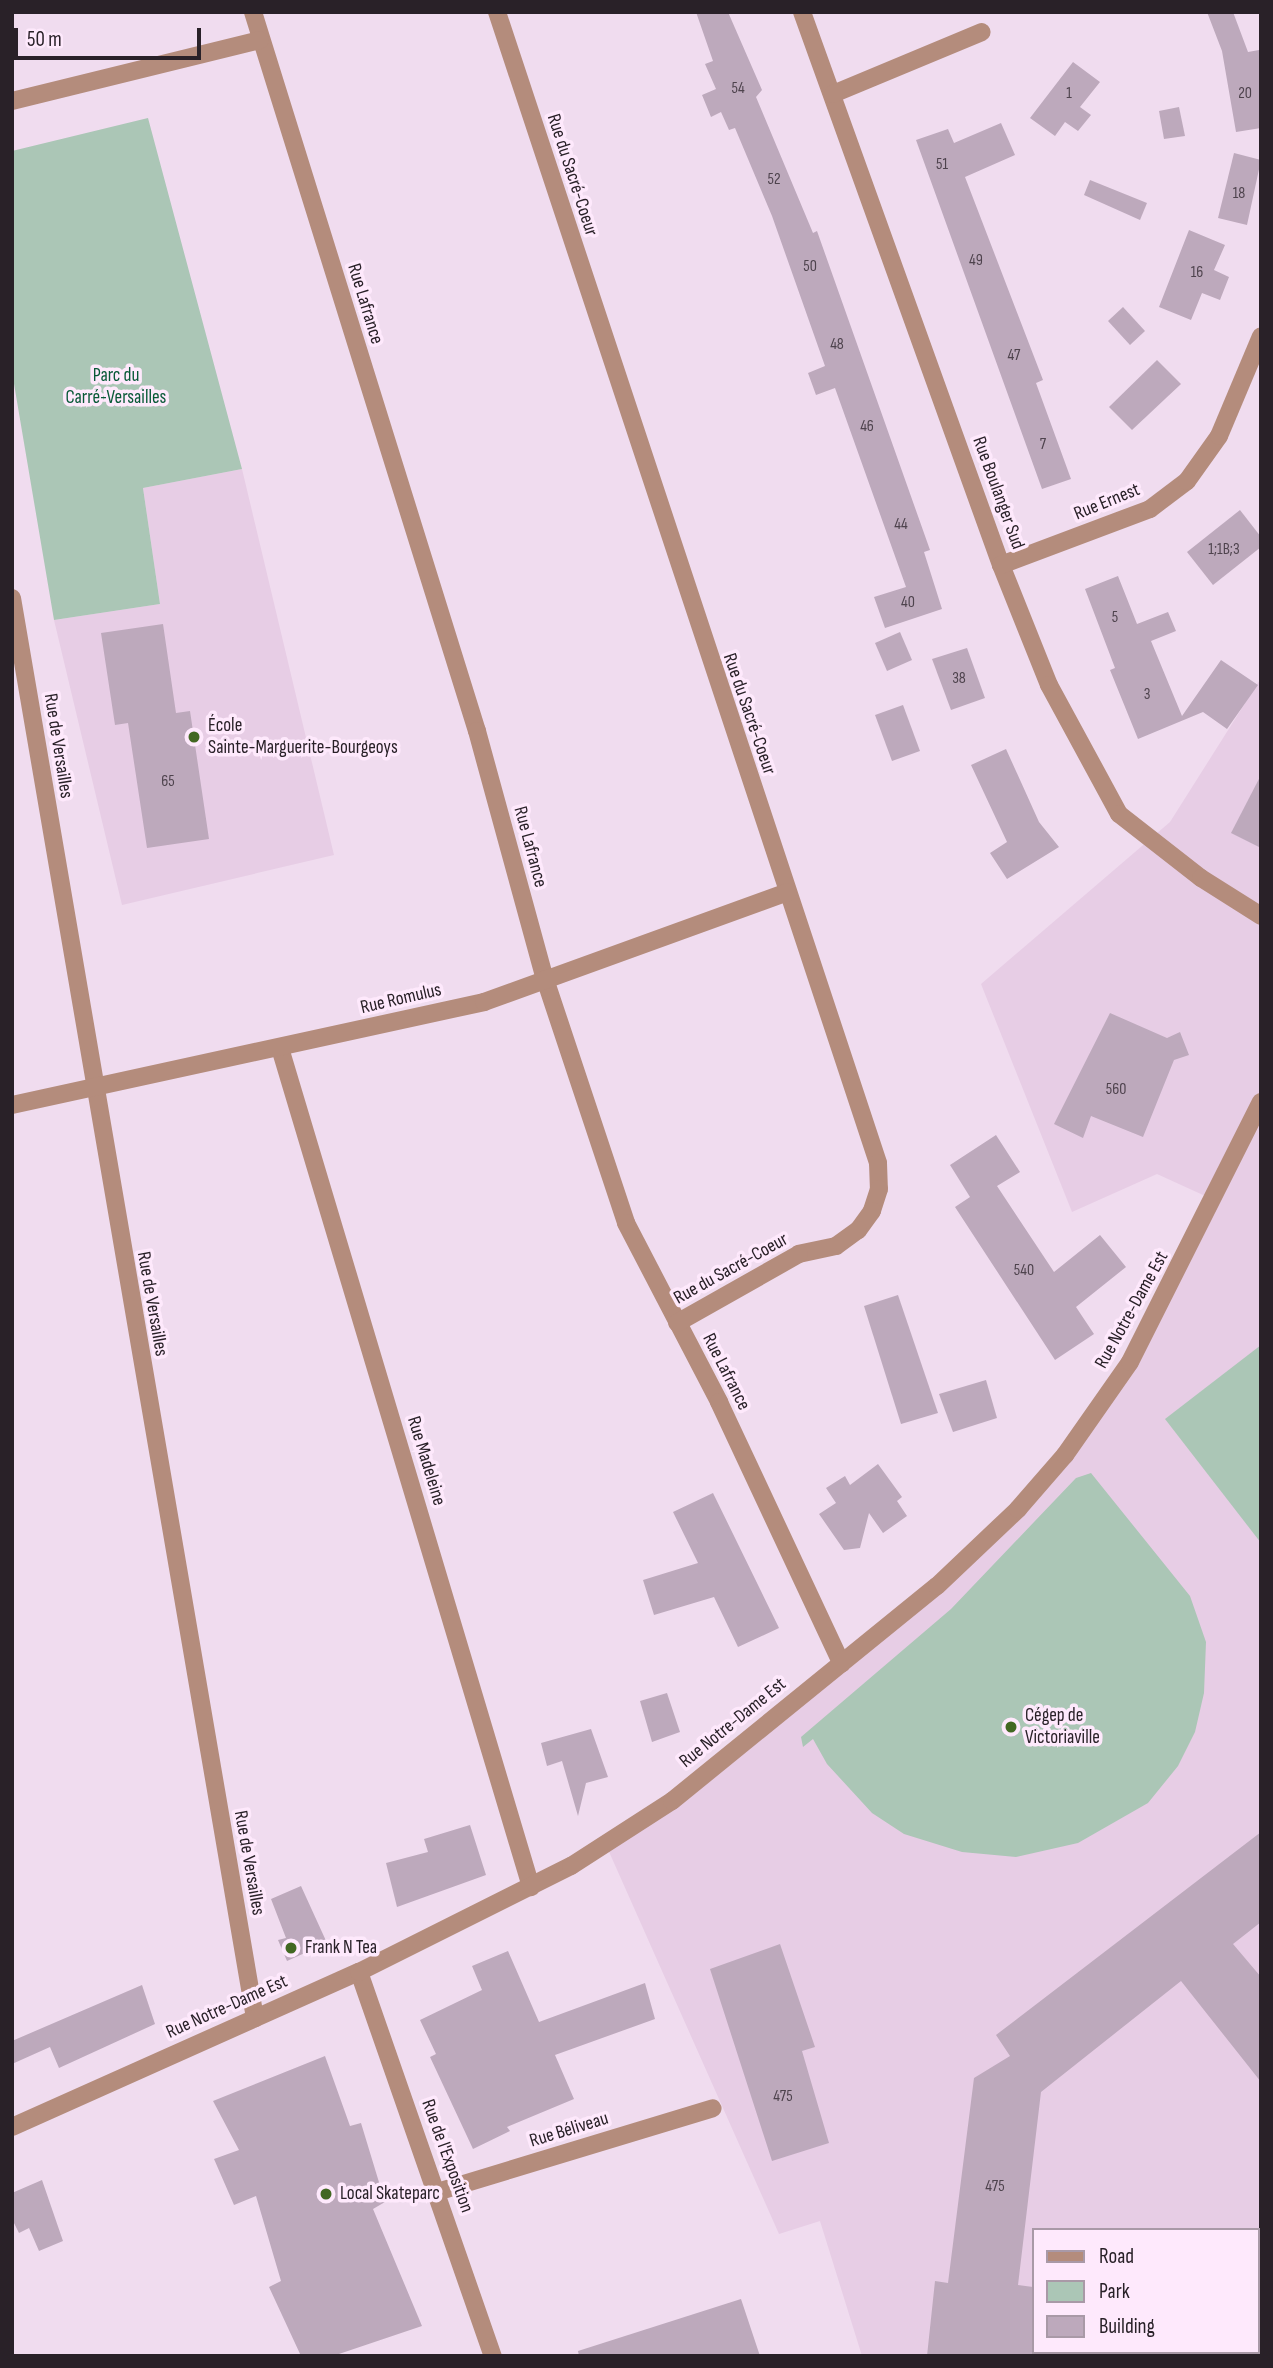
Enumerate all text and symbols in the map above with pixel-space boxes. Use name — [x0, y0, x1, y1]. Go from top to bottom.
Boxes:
scale bar — [18, 14, 205, 58]
text: 50 m — [27, 27, 62, 52]
house number: 54 — [731, 79, 745, 99]
house number: 1 — [1066, 84, 1072, 104]
house number: 20 — [1238, 84, 1252, 104]
street label: Rue du Sacré-Coeur — [542, 111, 602, 239]
house number: 51 — [936, 155, 948, 175]
house number: 52 — [767, 170, 781, 190]
house number: 18 — [1233, 184, 1245, 204]
house number: 49 — [969, 251, 983, 271]
house number: 50 — [803, 257, 817, 277]
street label: Rue Lafrance — [342, 261, 388, 347]
house number: 16 — [1191, 263, 1203, 283]
house number: 48 — [830, 335, 844, 355]
house number: 47 — [1008, 346, 1020, 366]
park label: Parc du Carré-Versailles — [66, 365, 166, 409]
house number: 46 — [860, 417, 874, 437]
street label: Rue Boulanger Sud — [967, 434, 1029, 552]
house number: 7 — [1040, 435, 1046, 455]
street label: Rue Ernest — [1071, 478, 1143, 526]
house number: 44 — [894, 515, 908, 535]
house number: 1;1B;3 — [1208, 540, 1240, 560]
house number: 40 — [901, 593, 915, 613]
house number: 5 — [1112, 608, 1118, 628]
street label: Rue du Sacré-Coeur — [718, 650, 780, 778]
house number: 38 — [952, 669, 966, 689]
house number: 3 — [1144, 685, 1150, 705]
street label: Rue de Versailles — [38, 692, 78, 800]
place label: École Sainte-Marguerite-Bourgeoys — [208, 715, 398, 759]
marker: École Sainte-Marguerite-Bourgeoys — [186, 729, 202, 745]
house number: 65 — [161, 772, 175, 792]
street label: Rue Lafrance — [508, 804, 552, 890]
street label: Rue Romulus — [358, 979, 444, 1019]
house number: 560 — [1106, 1080, 1126, 1100]
street label: Rue du Sacré-Coeur — [670, 1228, 792, 1310]
street label: Rue Notre-Dame Est — [1090, 1247, 1174, 1373]
street label: Rue de Versailles — [132, 1250, 172, 1358]
house number: 540 — [1014, 1261, 1034, 1281]
street label: Rue Lafrance — [697, 1330, 755, 1414]
street label: Rue Madeleine — [402, 1414, 450, 1508]
street label: Rue Notre-Dame Est — [675, 1673, 791, 1773]
place label: Cégep de Victoriaville — [1025, 1705, 1100, 1749]
marker: Cégep de Victoriaville — [1003, 1719, 1019, 1735]
street label: Rue de Versailles — [229, 1809, 269, 1917]
place label: Frank N Tea — [305, 1937, 377, 1959]
marker: Frank N Tea — [283, 1940, 299, 1956]
street label: Rue Notre-Dame Est — [163, 1970, 291, 2044]
house number: 475 — [773, 2087, 793, 2107]
street label: Rue de l'Exposition — [416, 2096, 478, 2216]
street label: Rue Béliveau — [527, 2107, 611, 2153]
house number: 475 — [985, 2177, 1005, 2197]
place label: Local Skateparc — [340, 2183, 440, 2205]
marker: Local Skateparc — [318, 2186, 334, 2202]
legend — [1032, 2228, 1259, 2354]
text: Road — [1099, 2244, 1134, 2269]
text: Park — [1099, 2279, 1130, 2304]
text: Building — [1099, 2314, 1155, 2339]

